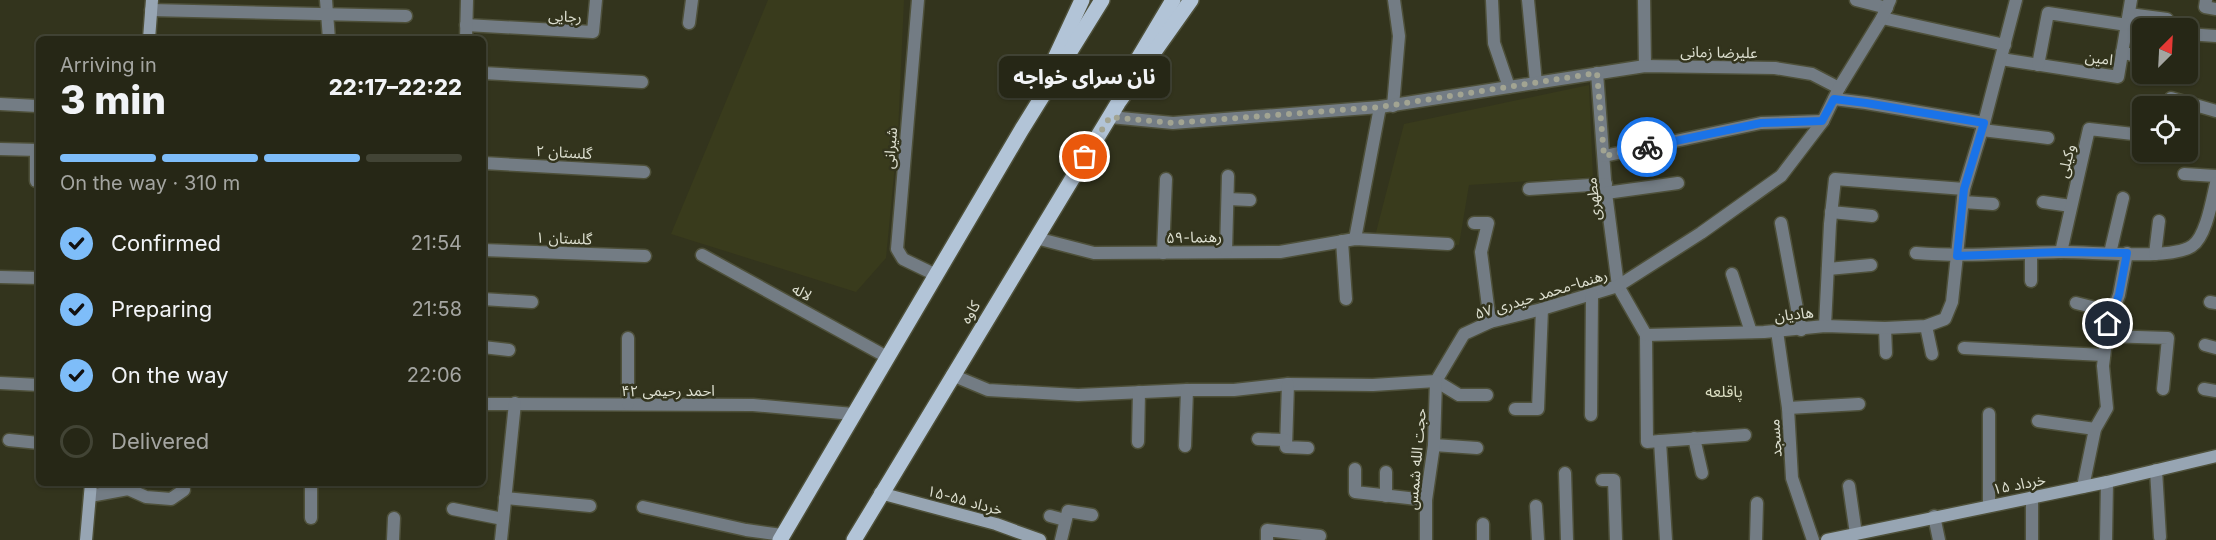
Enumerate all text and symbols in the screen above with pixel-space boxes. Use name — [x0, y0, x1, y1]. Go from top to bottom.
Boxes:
street label: رجایی — [548, 6, 582, 26]
north arrow — [2132, 18, 2198, 84]
map controls — [2132, 18, 2198, 162]
street label: علیرضا زمانی — [1680, 42, 1758, 62]
street label: امین — [2084, 47, 2114, 69]
text: Arriving in — [60, 53, 157, 77]
callout: نان سرای خواجه — [1000, 55, 1170, 97]
text: نان سرای خواجه — [1013, 65, 1156, 89]
text: 22:17–22:22 — [329, 74, 462, 100]
text: 3 min — [60, 76, 166, 123]
button: locate — [2132, 96, 2198, 162]
courier — [1617, 117, 1677, 177]
street label: شیرانی — [879, 126, 901, 170]
pin — [1059, 131, 1110, 182]
icon: bike — [1631, 131, 1664, 164]
icon: bag — [1068, 140, 1101, 173]
street label: گلستان ۲ — [535, 141, 594, 163]
street label: وکیلی — [2053, 142, 2079, 180]
text: On the way · 310 m — [60, 171, 240, 195]
street label: مطهری — [1581, 176, 1605, 222]
icon: check — [60, 227, 93, 260]
street label: ۵۹-رهنما — [1166, 227, 1222, 247]
street label: گلستان ۱ — [535, 228, 593, 249]
text: Confirmed — [111, 230, 221, 256]
text: 21:54 — [411, 231, 462, 255]
street label: ۵۷ رهنما-محمد حیدری — [1472, 265, 1610, 323]
street label: لاله — [789, 279, 815, 305]
icon: check — [60, 293, 93, 326]
text: Preparing — [111, 296, 212, 322]
street label: کاوه — [956, 296, 985, 327]
text: 21:58 — [411, 297, 462, 321]
pin — [2082, 298, 2133, 349]
street label: هادیان — [1773, 302, 1815, 326]
icon: home — [2091, 307, 2124, 340]
icon: check — [60, 359, 93, 392]
text: On the way — [111, 362, 229, 388]
text: 22:06 — [407, 363, 462, 387]
street label: ۴۲ احمد رحیمی — [621, 381, 715, 400]
district label: پاقلعه — [1705, 381, 1743, 402]
street label: حجت الله شمس — [1402, 407, 1430, 511]
street label: مسجد — [1764, 418, 1786, 458]
text: Delivered — [111, 428, 209, 454]
street label: ۱۵ خرداد — [1991, 470, 2047, 498]
street label: ۱۵-۵۵ خرداد — [925, 481, 1005, 519]

